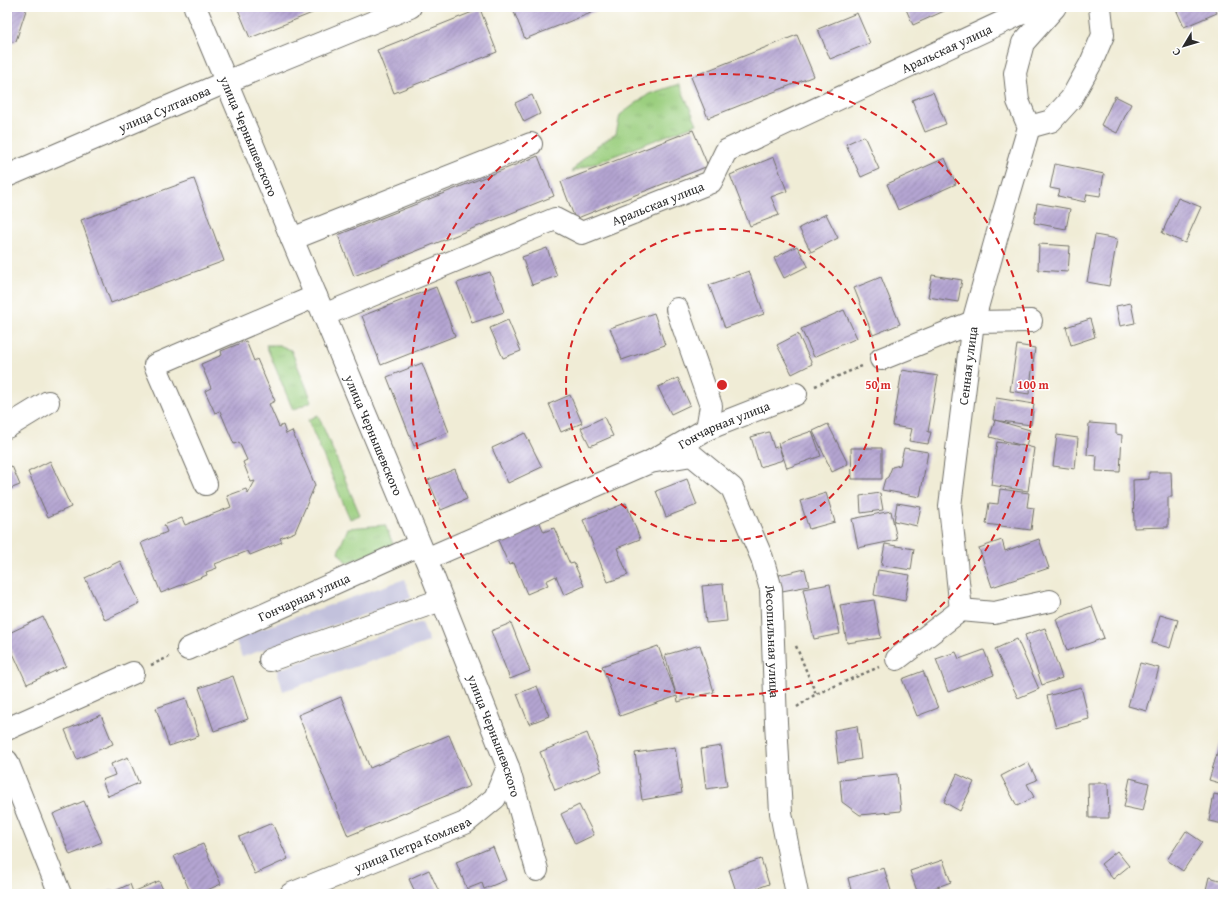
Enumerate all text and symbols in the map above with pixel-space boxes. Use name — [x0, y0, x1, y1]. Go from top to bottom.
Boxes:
street label: Аральская улица — [898, 19, 996, 78]
north arrow — [1164, 26, 1204, 66]
text: С — [1168, 45, 1184, 60]
street label: улица Чернышевского — [214, 72, 282, 200]
street label: улица Султанова — [115, 81, 214, 137]
street label: Аральская улица — [609, 176, 708, 230]
street label: Сенная улица — [954, 325, 982, 406]
street label: улица Чернышевского — [340, 371, 408, 499]
text: 50 m — [865, 376, 891, 393]
text: 100 m — [1017, 376, 1050, 393]
centre of rings — [715, 378, 729, 392]
street label: Гончарная улица — [674, 396, 773, 454]
street label: Гончарная улица — [255, 568, 354, 626]
street label: Лесопильная улица — [760, 582, 784, 699]
street label: улица Чернышевского — [462, 671, 525, 800]
street label: улица Петра Комлева — [350, 812, 476, 878]

